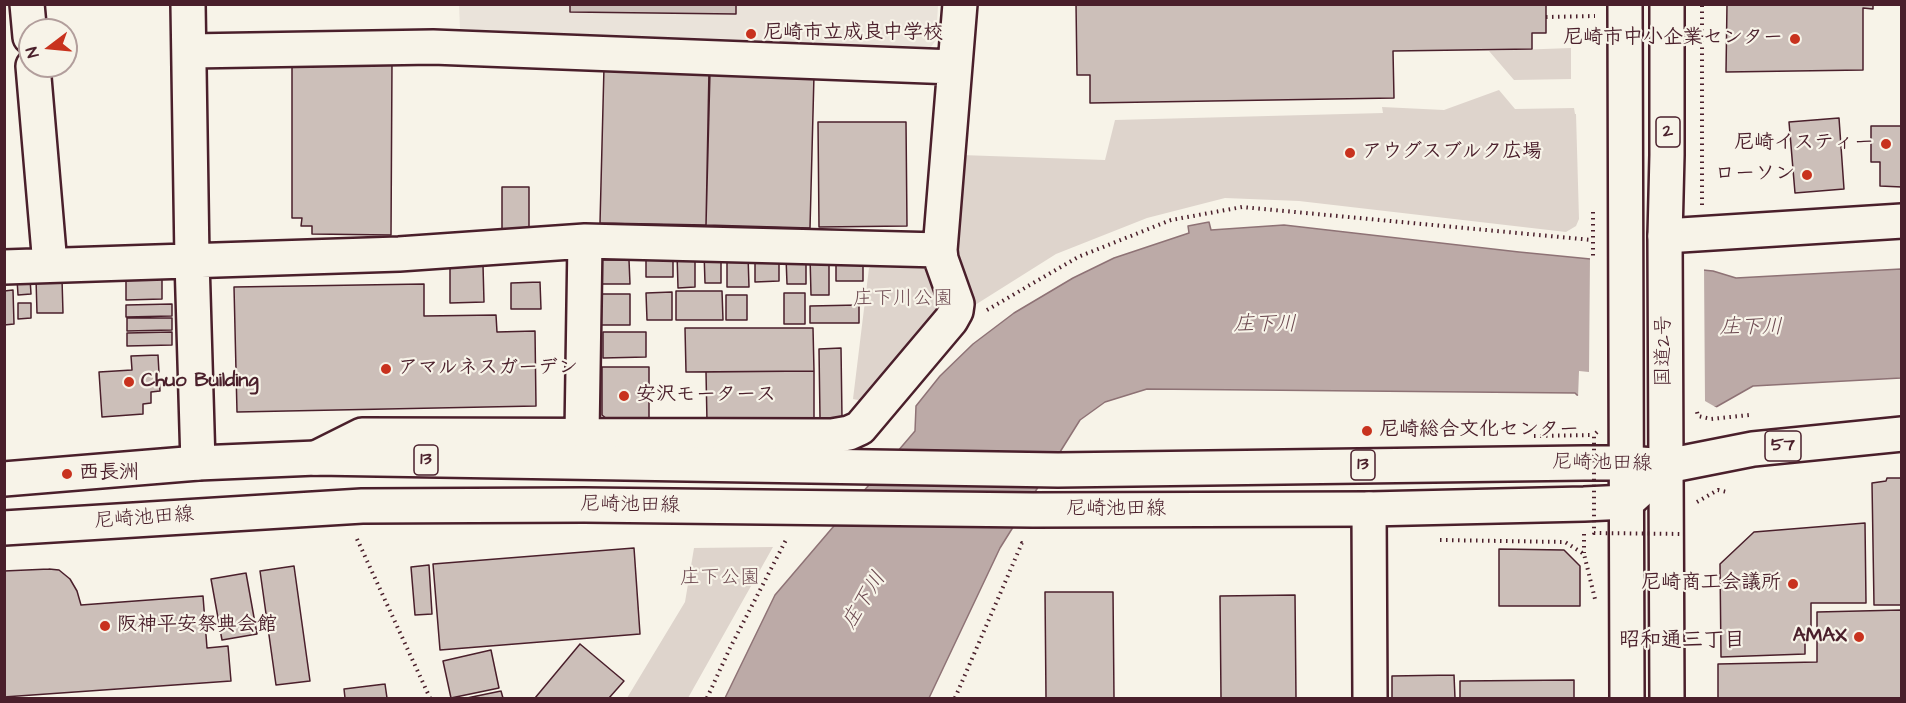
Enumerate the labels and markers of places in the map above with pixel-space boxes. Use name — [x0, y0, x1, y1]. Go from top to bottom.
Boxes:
place label: 尼崎市立成良中学校 — [763, 22, 943, 46]
marker: 尼崎市立成良中学校 — [744, 27, 758, 41]
place label: 尼崎市中小企業センター — [1563, 27, 1783, 51]
marker: 尼崎市中小企業センター — [1788, 32, 1802, 46]
place label: 尼崎イスティー — [1734, 132, 1874, 156]
marker: 尼崎イスティー — [1879, 137, 1893, 151]
place label: アウグスブルク広場 — [1362, 141, 1542, 165]
marker: アウグスブルク広場 — [1343, 146, 1357, 160]
place label: ローソン — [1715, 163, 1795, 187]
marker: ローソン — [1800, 168, 1814, 182]
place label: アマルネスガーデン — [398, 357, 578, 381]
marker: アマルネスガーデン — [379, 362, 393, 376]
place label: Chuo Building — [141, 370, 259, 394]
marker: Chuo Building — [122, 375, 136, 389]
place label: 安沢モータース — [636, 384, 776, 408]
marker: 安沢モータース — [617, 389, 631, 403]
place label: 尼崎総合文化センター — [1379, 419, 1579, 443]
marker: 尼崎総合文化センター — [1360, 424, 1374, 438]
place label: 西長洲 — [79, 462, 139, 486]
marker: 西長洲 — [60, 467, 74, 481]
place label: 尼崎商工会議所 — [1641, 572, 1781, 596]
marker: 尼崎商工会議所 — [1786, 577, 1800, 591]
place label: 阪神平安祭典会館 — [117, 614, 277, 638]
marker: 阪神平安祭典会館 — [98, 619, 112, 633]
place label: AMAX — [1793, 625, 1847, 649]
marker: AMAX — [1852, 630, 1866, 644]

